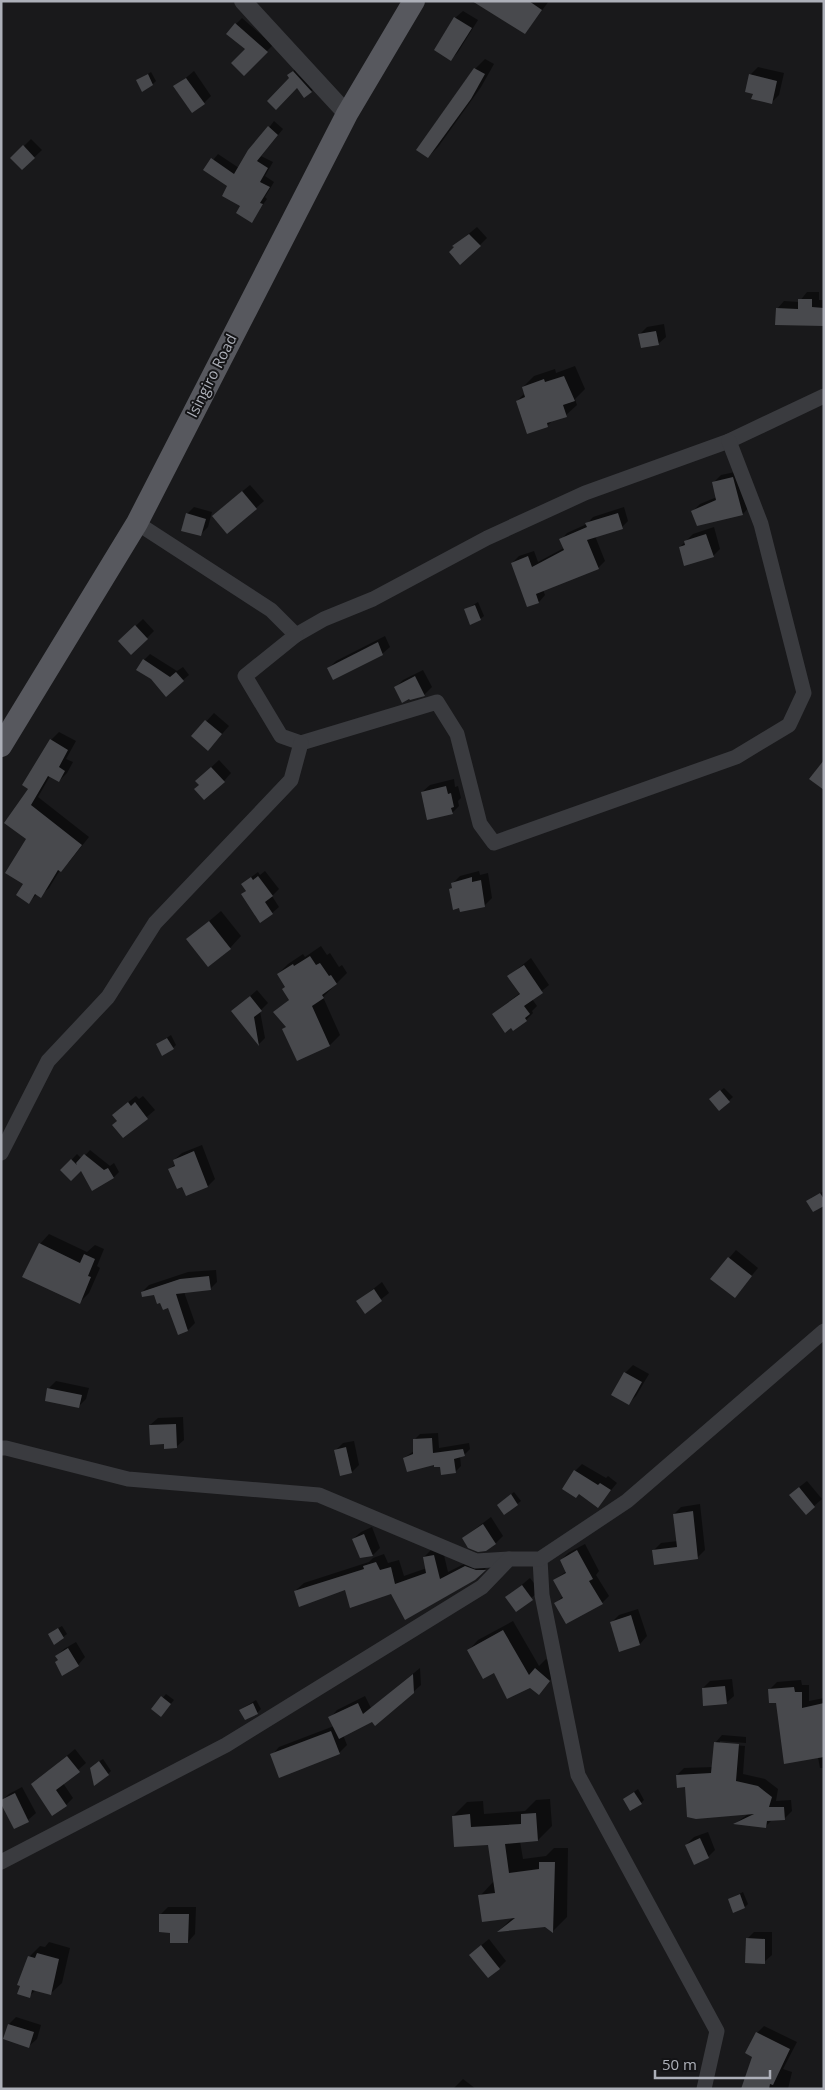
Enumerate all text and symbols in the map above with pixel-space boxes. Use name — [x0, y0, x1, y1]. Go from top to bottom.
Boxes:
street label: Isingiro Road — [182, 330, 241, 421]
scale bar — [655, 2048, 770, 2080]
text: 50 m — [662, 2054, 697, 2074]

